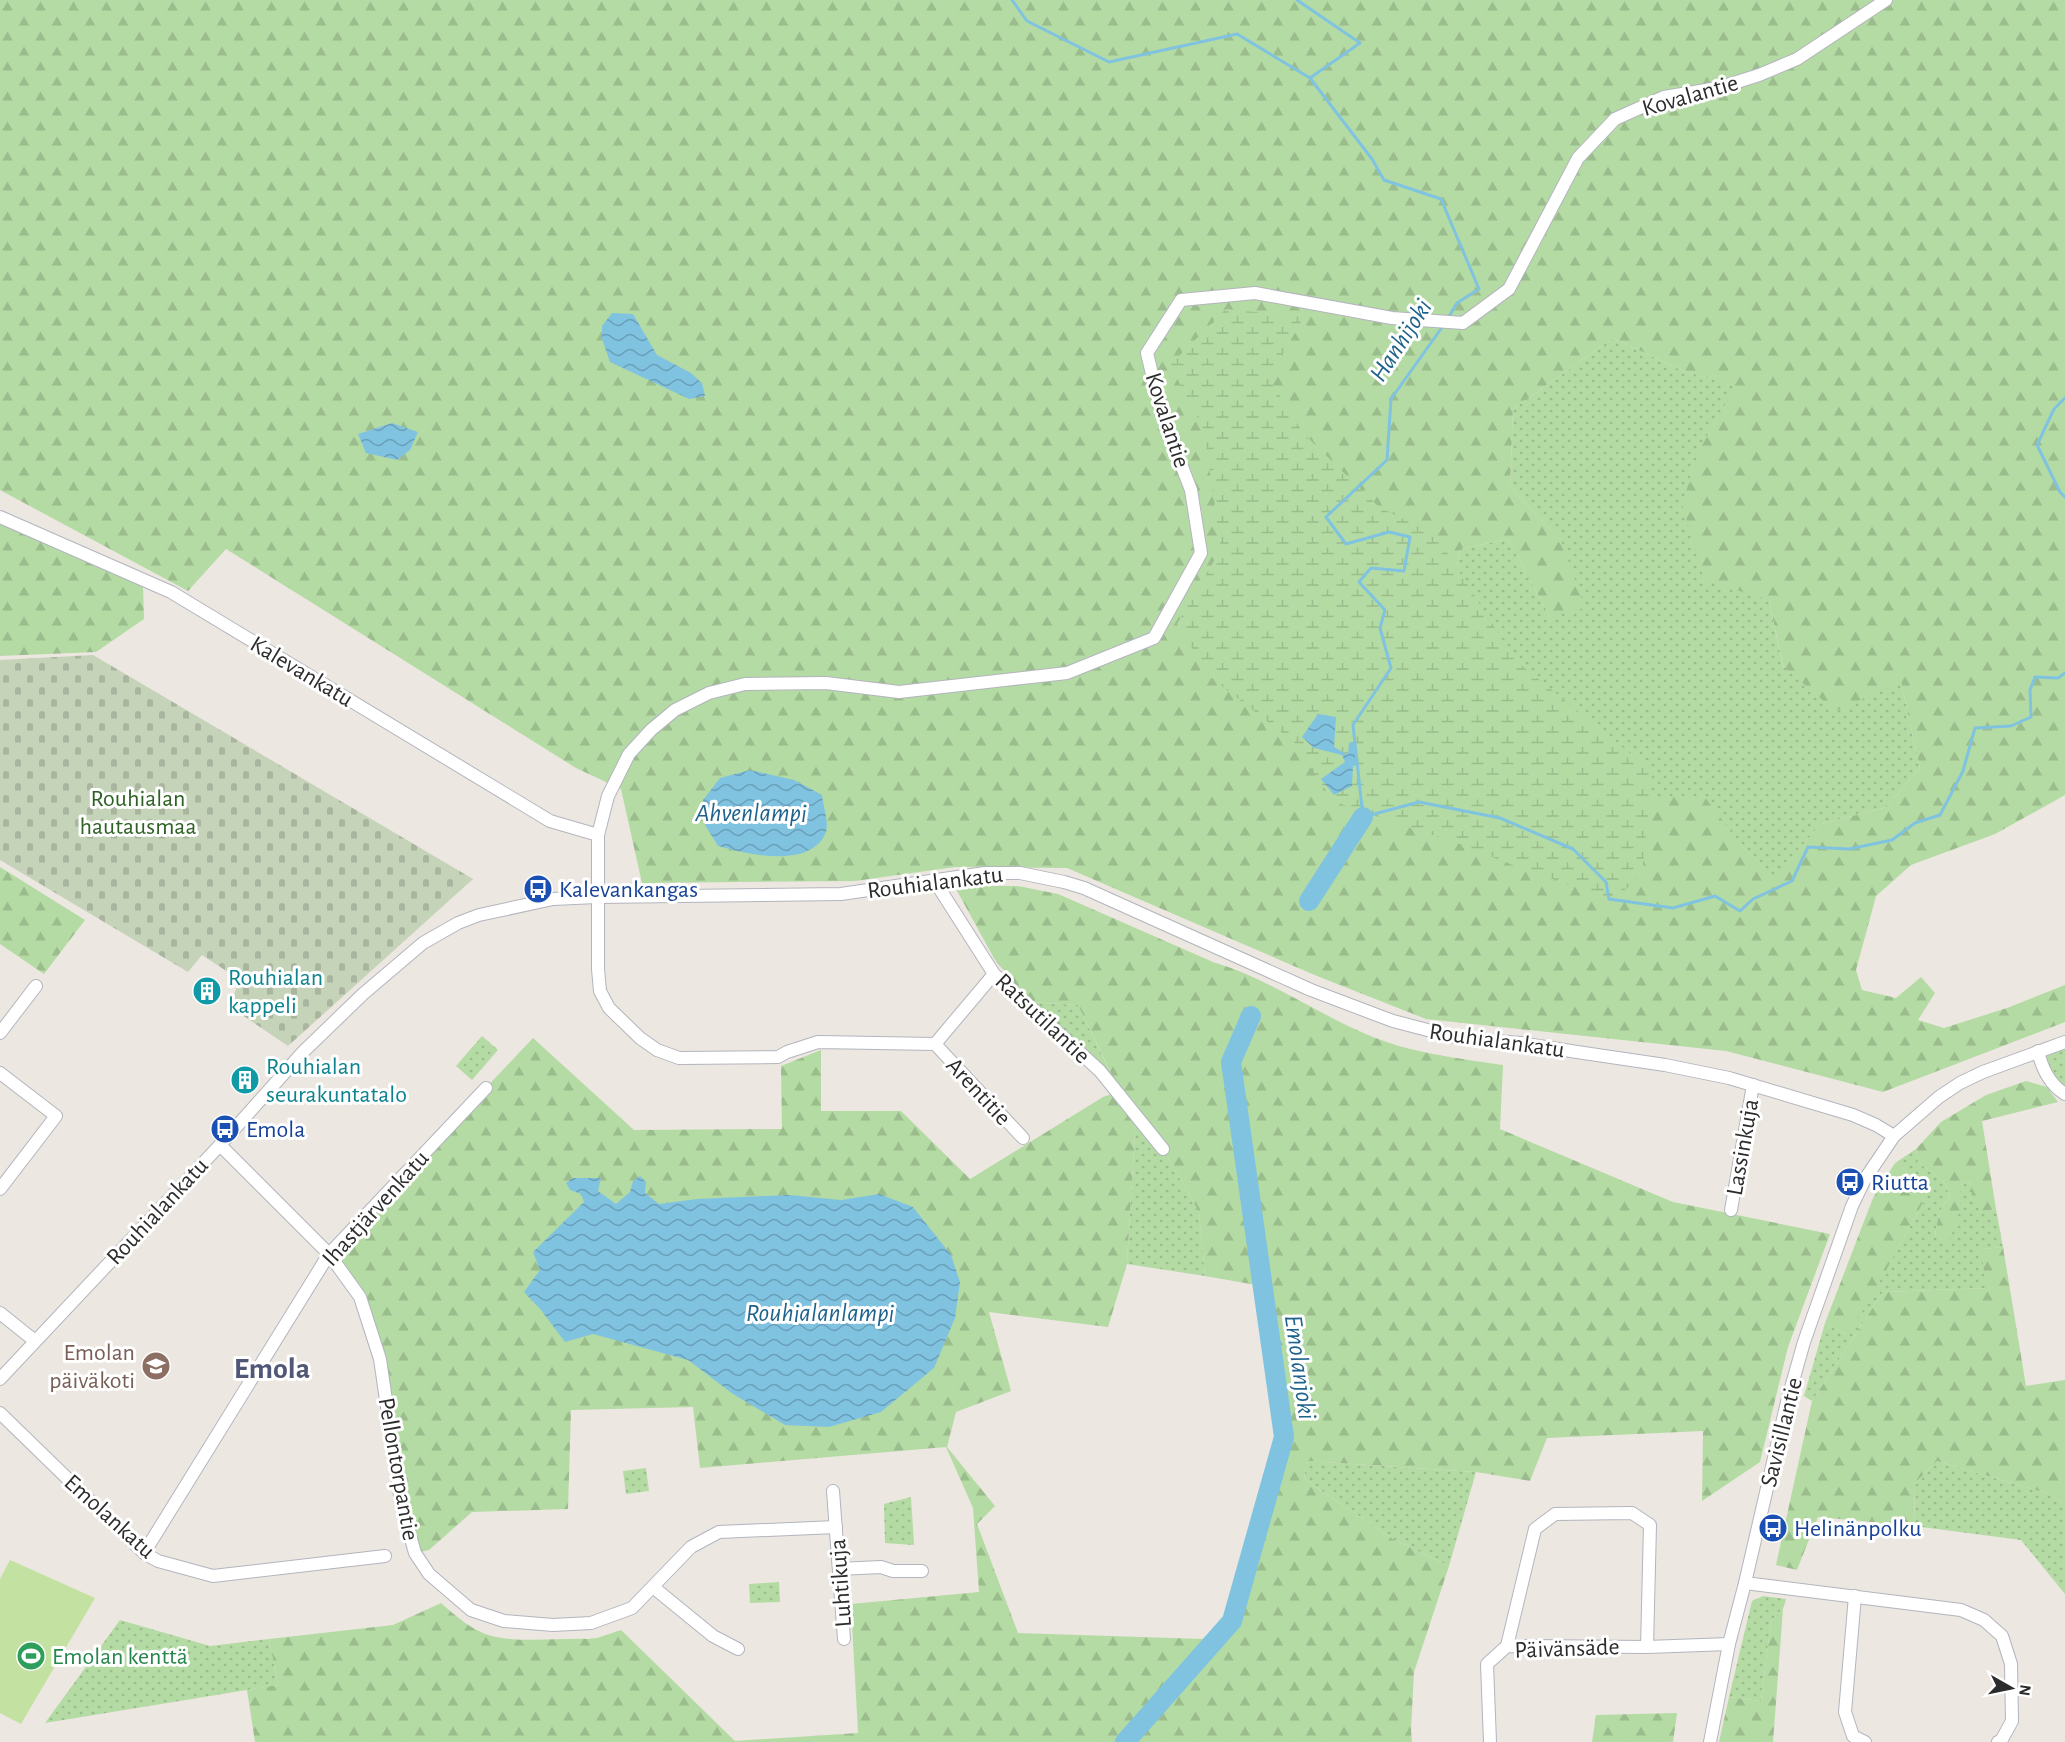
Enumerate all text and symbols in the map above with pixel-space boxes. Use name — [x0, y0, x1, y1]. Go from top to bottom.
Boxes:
street label: Kovalantie — [1640, 71, 1741, 121]
water label: Hanhijoki — [1365, 294, 1437, 386]
street label: Kovalantie — [1140, 370, 1194, 471]
street label: Kalevankatu — [246, 632, 357, 712]
park label: Rouhialan hautausmaa — [79, 787, 197, 839]
water label: Ahvenlampi — [694, 800, 807, 826]
street label: Rouhialankatu — [866, 863, 1004, 903]
bus stop icon: Kalevankangas — [522, 873, 554, 905]
place label: Kalevankangas — [559, 878, 698, 902]
place label: Rouhialan kappeli — [228, 966, 323, 1018]
street label: Ratsutilantie — [990, 969, 1094, 1068]
building icon: Rouhialan kappeli — [191, 975, 223, 1007]
street label: Rouhialankatu — [1428, 1020, 1566, 1062]
street label: Arentitie — [941, 1053, 1015, 1130]
place label: Rouhialan seurakuntatalo — [266, 1055, 407, 1107]
building icon: Rouhialan seurakuntatalo — [229, 1064, 261, 1096]
street label: Lassinkuja — [1723, 1097, 1763, 1197]
bus stop icon: Emola — [209, 1113, 241, 1145]
place label: Emola — [246, 1118, 305, 1142]
street label: Ihastjärvenkatu — [318, 1146, 434, 1271]
street label: Rouhialankatu — [102, 1154, 213, 1270]
bus stop icon: Riutta — [1834, 1166, 1866, 1198]
place label: Riutta — [1871, 1171, 1929, 1195]
water label: Rouhialanlampi — [746, 1300, 895, 1326]
water label: Emolanjoki — [1280, 1313, 1320, 1421]
place label: Emolan päiväkoti — [49, 1341, 135, 1393]
school or university icon: Emolan päiväkoti — [140, 1350, 172, 1382]
district label: Emola — [234, 1354, 310, 1384]
street label: Savisillantie — [1757, 1375, 1807, 1489]
street label: Pellontorpantie — [374, 1396, 422, 1543]
street label: Emolankatu — [59, 1470, 159, 1563]
bus stop icon: Helinänpolku — [1757, 1512, 1789, 1544]
place label: Helinänpolku — [1794, 1517, 1921, 1541]
street label: Luhtikuja — [826, 1538, 856, 1628]
street label: Päivänsäde — [1514, 1635, 1620, 1663]
sports icon: Emolan kenttä — [15, 1640, 47, 1672]
place label: Emolan kenttä — [52, 1645, 188, 1669]
north arrow — [1981, 1658, 2041, 1718]
text: N — [2016, 1683, 2034, 1697]

